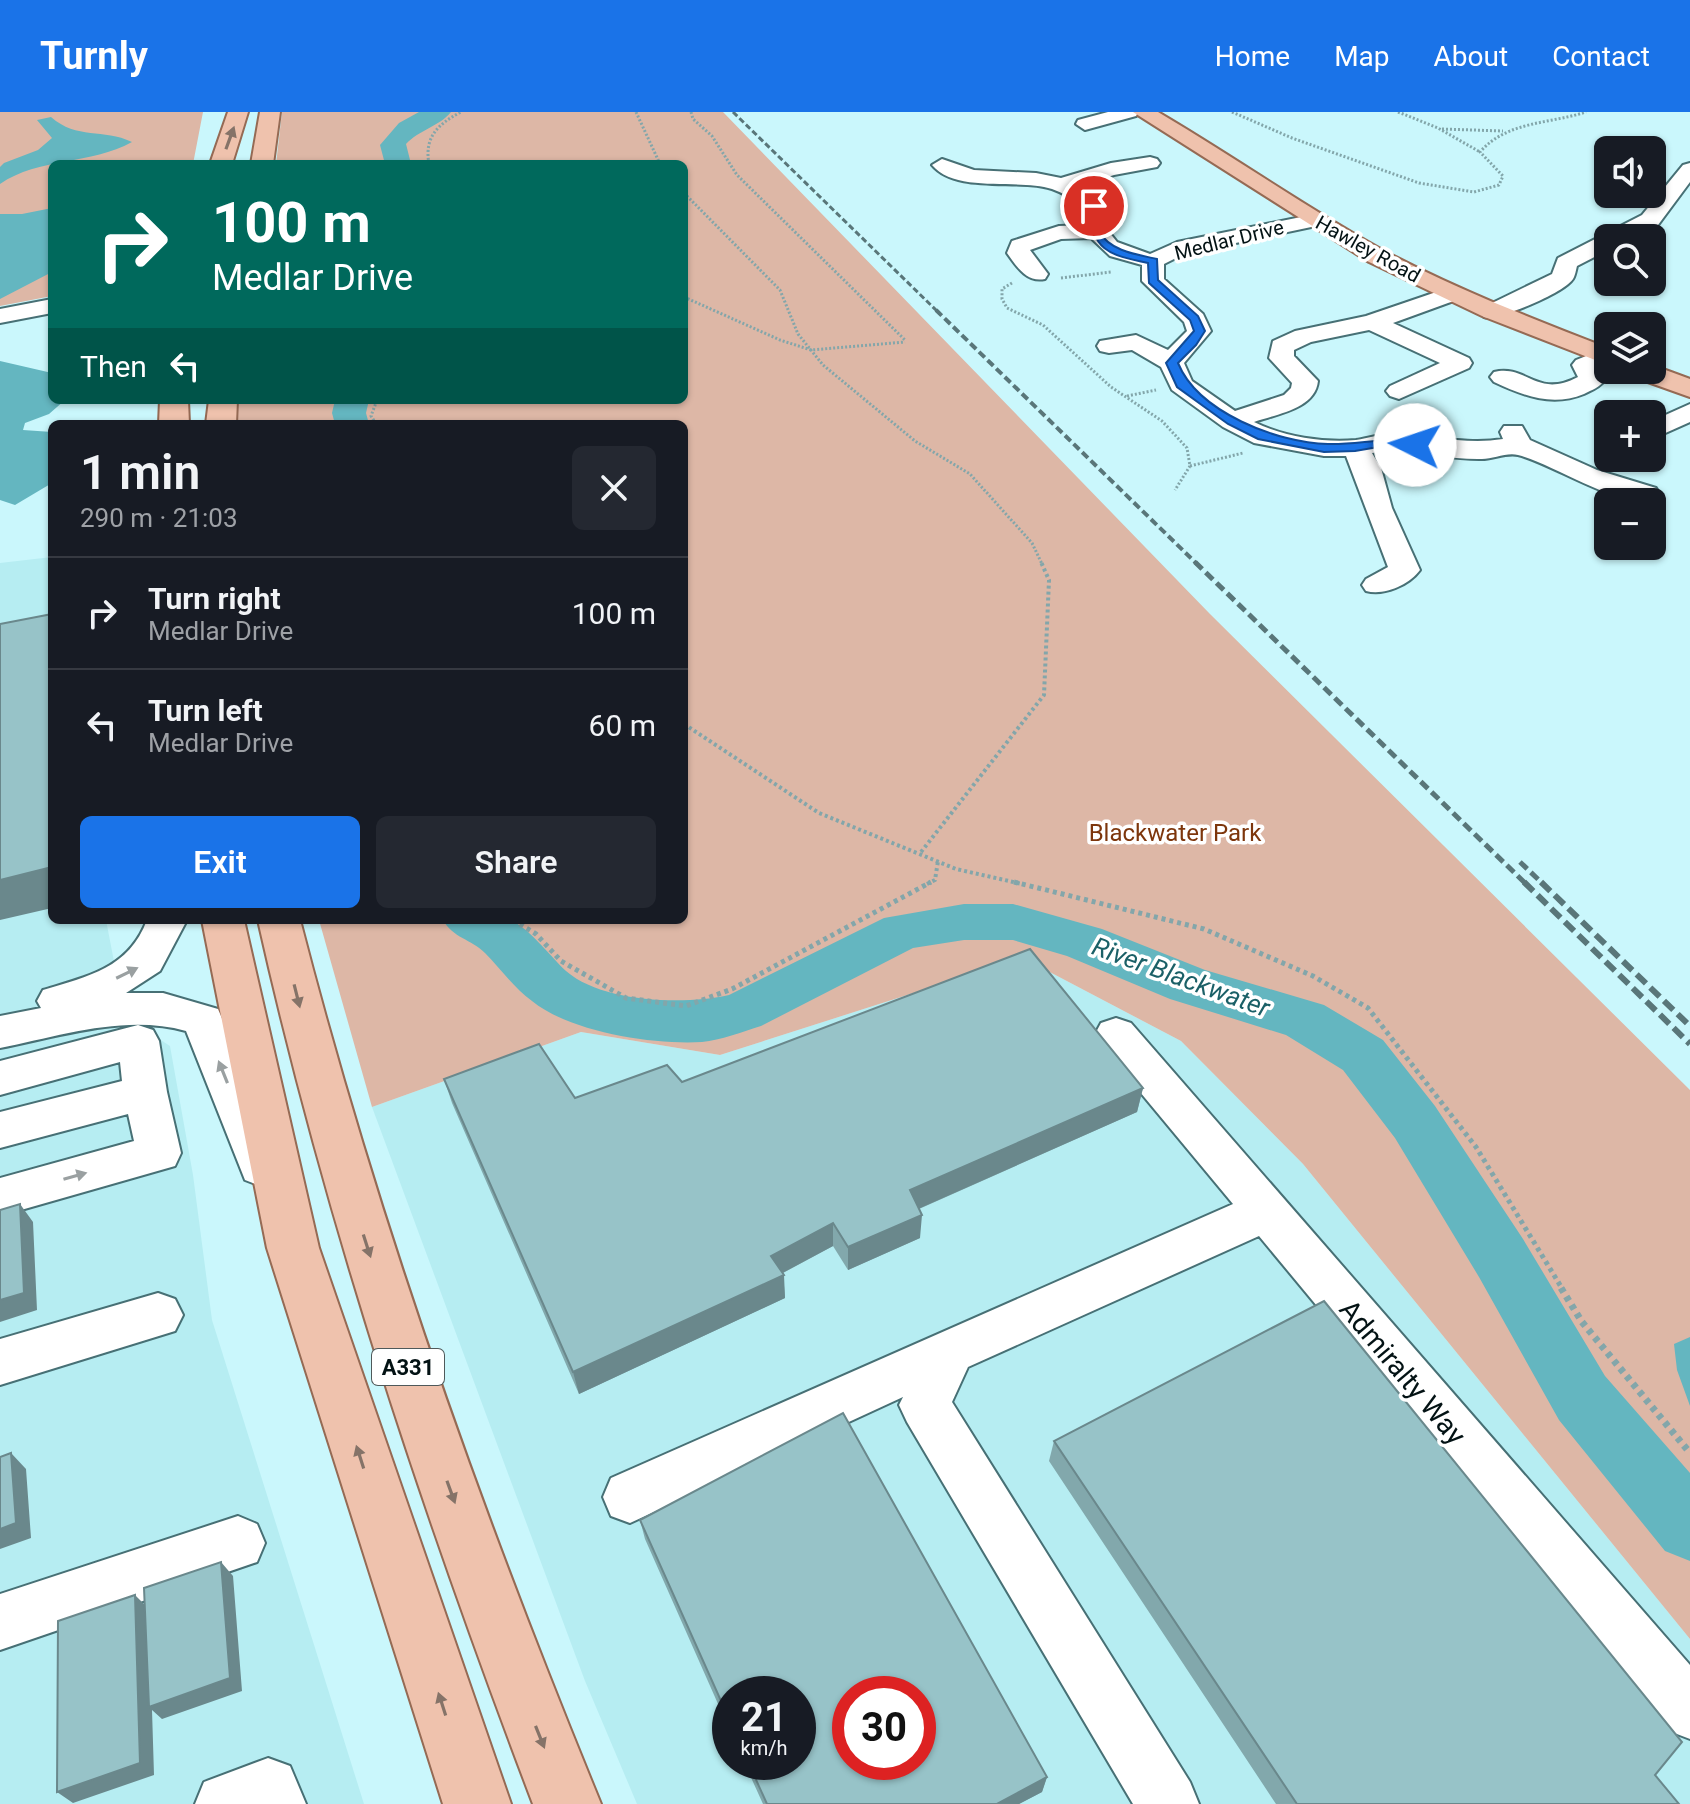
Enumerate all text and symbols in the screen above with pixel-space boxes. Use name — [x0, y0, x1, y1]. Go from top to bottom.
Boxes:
text: Turnly — [40, 34, 148, 78]
text: Home — [1215, 40, 1290, 73]
text: Map — [1334, 40, 1390, 73]
text: About — [1434, 40, 1508, 73]
text: Contact — [1552, 40, 1650, 73]
one-way arrow — [224, 126, 237, 150]
map controls — [1594, 136, 1666, 560]
button: sound — [1594, 136, 1666, 208]
pin — [1060, 172, 1128, 240]
icon: arrive — [1072, 184, 1116, 228]
text: 100 m — [212, 190, 371, 256]
icon: right — [80, 192, 184, 296]
street label: Hawley Road — [1312, 210, 1424, 288]
street label: Medlar Drive — [1172, 215, 1286, 265]
button: search — [1594, 224, 1666, 296]
text: Medlar Drive — [212, 257, 413, 299]
button: layers — [1594, 312, 1666, 384]
icon: left — [163, 344, 207, 388]
text: Then — [80, 349, 147, 384]
button: + — [1594, 400, 1666, 472]
position arrow — [1373, 403, 1457, 487]
text: 1 min — [80, 444, 200, 501]
button: close — [572, 446, 656, 530]
button: − — [1594, 488, 1666, 560]
text: 290 m · 21:03 — [80, 503, 238, 533]
text: Turn right — [148, 581, 281, 616]
icon: right — [80, 591, 124, 635]
text: 100 m — [572, 596, 656, 631]
text: Medlar Drive — [148, 616, 293, 646]
text: Turn left — [148, 693, 263, 728]
icon: left — [80, 703, 124, 747]
text: 60 m — [589, 708, 656, 743]
text: Medlar Drive — [148, 728, 293, 758]
button: Exit — [80, 816, 360, 908]
button: Share — [376, 816, 656, 908]
park label: Blackwater Park — [1089, 819, 1262, 847]
water label: River Blackwater — [1088, 931, 1275, 1023]
one-way arrow — [115, 966, 138, 980]
one-way arrow — [291, 984, 303, 1009]
one-way arrow — [217, 1060, 230, 1084]
one-way arrow — [64, 1169, 88, 1182]
one-way arrow — [362, 1234, 374, 1258]
street label: Admiralty Way — [1333, 1293, 1473, 1451]
road number: A331 — [372, 1349, 444, 1385]
one-way arrow — [353, 1445, 366, 1469]
one-way arrow — [445, 1481, 458, 1505]
speed limit sign: 30 — [832, 1676, 936, 1780]
one-way arrow — [435, 1692, 447, 1716]
text: 21 — [741, 1694, 787, 1741]
one-way arrow — [534, 1725, 547, 1749]
text: km/h — [741, 1736, 787, 1760]

